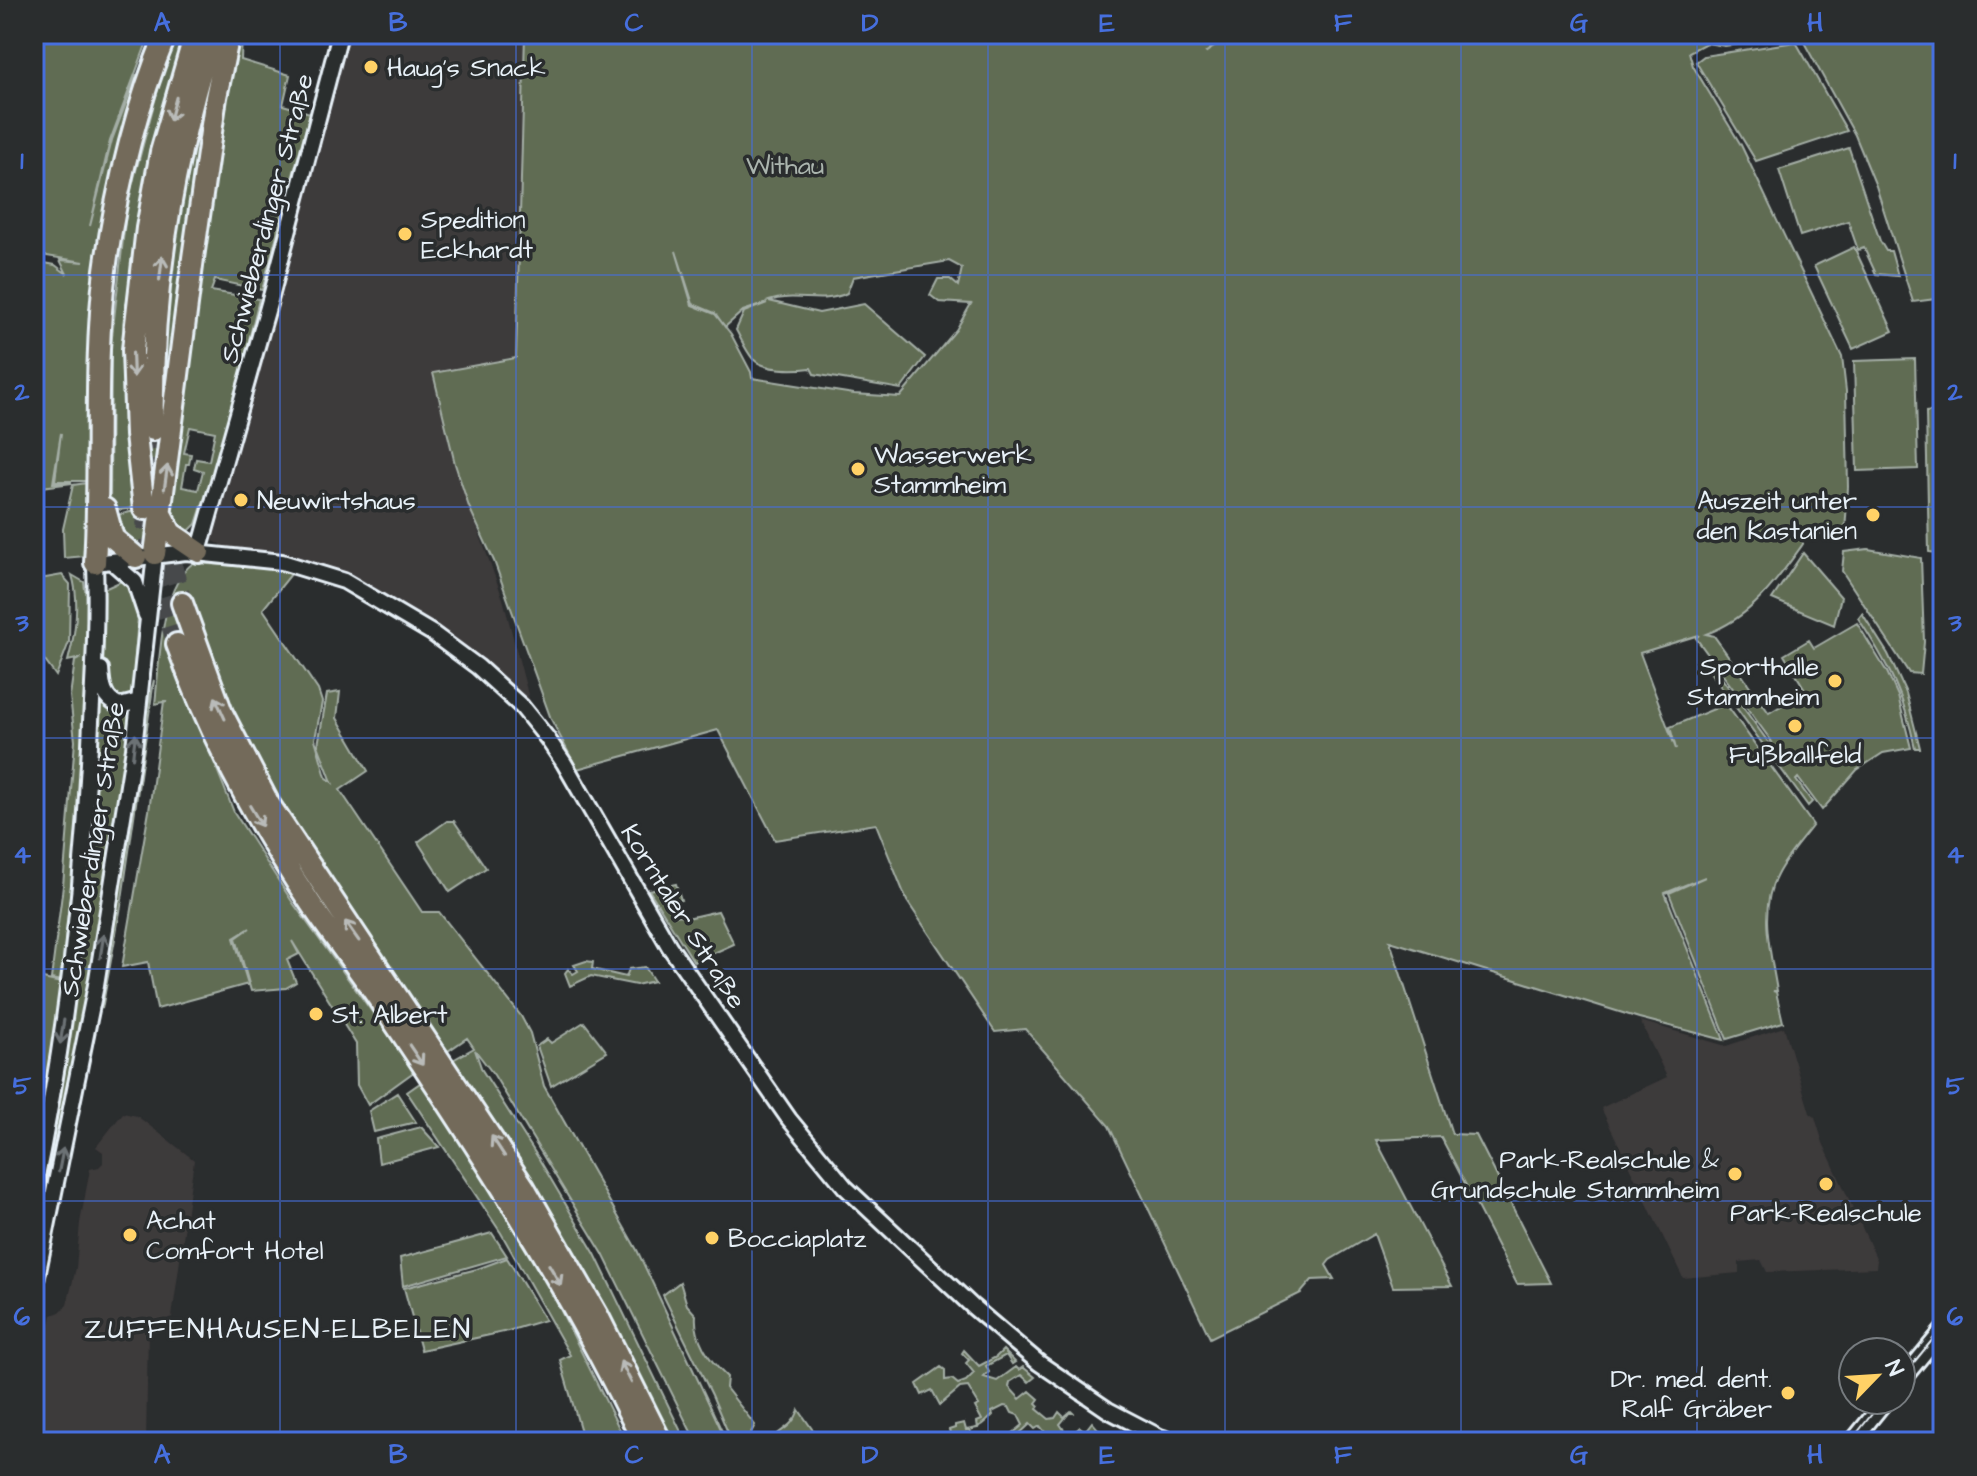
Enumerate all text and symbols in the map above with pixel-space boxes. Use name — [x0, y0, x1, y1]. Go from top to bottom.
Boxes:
text: A — [154, 5, 171, 41]
text: B — [389, 5, 408, 41]
text: C — [625, 5, 644, 41]
text: D — [862, 5, 879, 41]
text: E — [1099, 5, 1115, 41]
text: F — [1334, 5, 1353, 41]
text: G — [1570, 5, 1588, 41]
text: H — [1807, 5, 1823, 41]
place label: Haug's Snack — [387, 50, 546, 88]
marker: Haug's Snack — [362, 58, 380, 76]
street label: Schwieberdinger Straße — [211, 70, 325, 367]
one-way arrow — [164, 95, 179, 121]
text: 1 — [20, 143, 24, 179]
text: 1 — [1953, 143, 1957, 179]
park label: Withau — [746, 148, 824, 184]
place label: Spedition Eckhardt — [421, 202, 534, 268]
marker: Spedition Eckhardt — [396, 225, 414, 243]
one-way arrow — [154, 255, 169, 282]
one-way arrow — [126, 351, 141, 378]
text: 2 — [14, 374, 30, 410]
text: 2 — [1947, 374, 1963, 410]
place label: Wasserwerk Stammheim — [874, 437, 1032, 503]
marker: Wasserwerk Stammheim — [849, 460, 867, 478]
one-way arrow — [159, 465, 174, 490]
place label: Neuwirtshaus — [257, 483, 416, 519]
place label: Auszeit unter den Kastanien — [1696, 483, 1857, 549]
marker: Neuwirtshaus — [232, 491, 250, 509]
marker: Auszeit unter den Kastanien — [1864, 506, 1882, 524]
text: 3 — [14, 605, 29, 641]
text: 3 — [1947, 605, 1962, 641]
place label: Sporthalle Stammheim — [1687, 649, 1820, 715]
marker: Sporthalle Stammheim — [1826, 672, 1844, 690]
one-way arrow — [211, 696, 226, 721]
street label: Schwieberdinger Straße — [52, 699, 136, 999]
marker: Fußballfeld — [1786, 717, 1804, 735]
one-way arrow — [127, 734, 142, 759]
place label: Fußballfeld — [1729, 737, 1861, 773]
one-way arrow — [248, 804, 264, 827]
street label: Korntaler Straße — [612, 817, 755, 1016]
text: 4 — [13, 837, 31, 873]
text: 4 — [1946, 837, 1964, 873]
one-way arrow — [344, 920, 360, 942]
one-way arrow — [96, 934, 111, 959]
place label: St. Albert — [332, 997, 448, 1033]
marker: St. Albert — [307, 1005, 325, 1023]
one-way arrow — [54, 1018, 69, 1044]
one-way arrow — [408, 1044, 424, 1066]
text: 5 — [13, 1068, 32, 1104]
text: 5 — [1946, 1068, 1965, 1104]
one-way arrow — [489, 1136, 506, 1158]
place label: Park-Realschule & Grundschule Stammheim — [1431, 1142, 1720, 1208]
one-way arrow — [55, 1147, 70, 1173]
marker: Park-Realschule & Grundschule Stammheim — [1726, 1165, 1744, 1183]
marker: Park-Realschule — [1817, 1175, 1835, 1193]
place label: Park-Realschule — [1730, 1195, 1922, 1231]
place label: Achat Comfort Hotel — [146, 1203, 324, 1269]
place label: Bocciaplatz — [728, 1221, 866, 1257]
marker: Achat Comfort Hotel — [121, 1226, 139, 1244]
marker: Bocciaplatz — [703, 1229, 721, 1247]
one-way arrow — [548, 1263, 563, 1287]
text: 6 — [14, 1299, 31, 1335]
text: 6 — [1947, 1299, 1964, 1335]
district label: ZUFFENHAUSEN-ELBELEN — [84, 1310, 472, 1349]
north arrow — [1837, 1336, 1917, 1416]
text: N — [1877, 1355, 1911, 1381]
one-way arrow — [618, 1361, 633, 1385]
place label: Dr. med. dent. Ralf Gräber — [1610, 1361, 1772, 1427]
marker: Dr. med. dent. Ralf Gräber — [1779, 1384, 1797, 1402]
text: A — [154, 1437, 171, 1473]
text: B — [389, 1437, 408, 1473]
text: C — [625, 1437, 644, 1473]
text: D — [862, 1437, 879, 1473]
text: E — [1099, 1437, 1115, 1473]
text: F — [1334, 1437, 1353, 1473]
text: G — [1570, 1437, 1588, 1473]
text: H — [1807, 1437, 1823, 1473]

